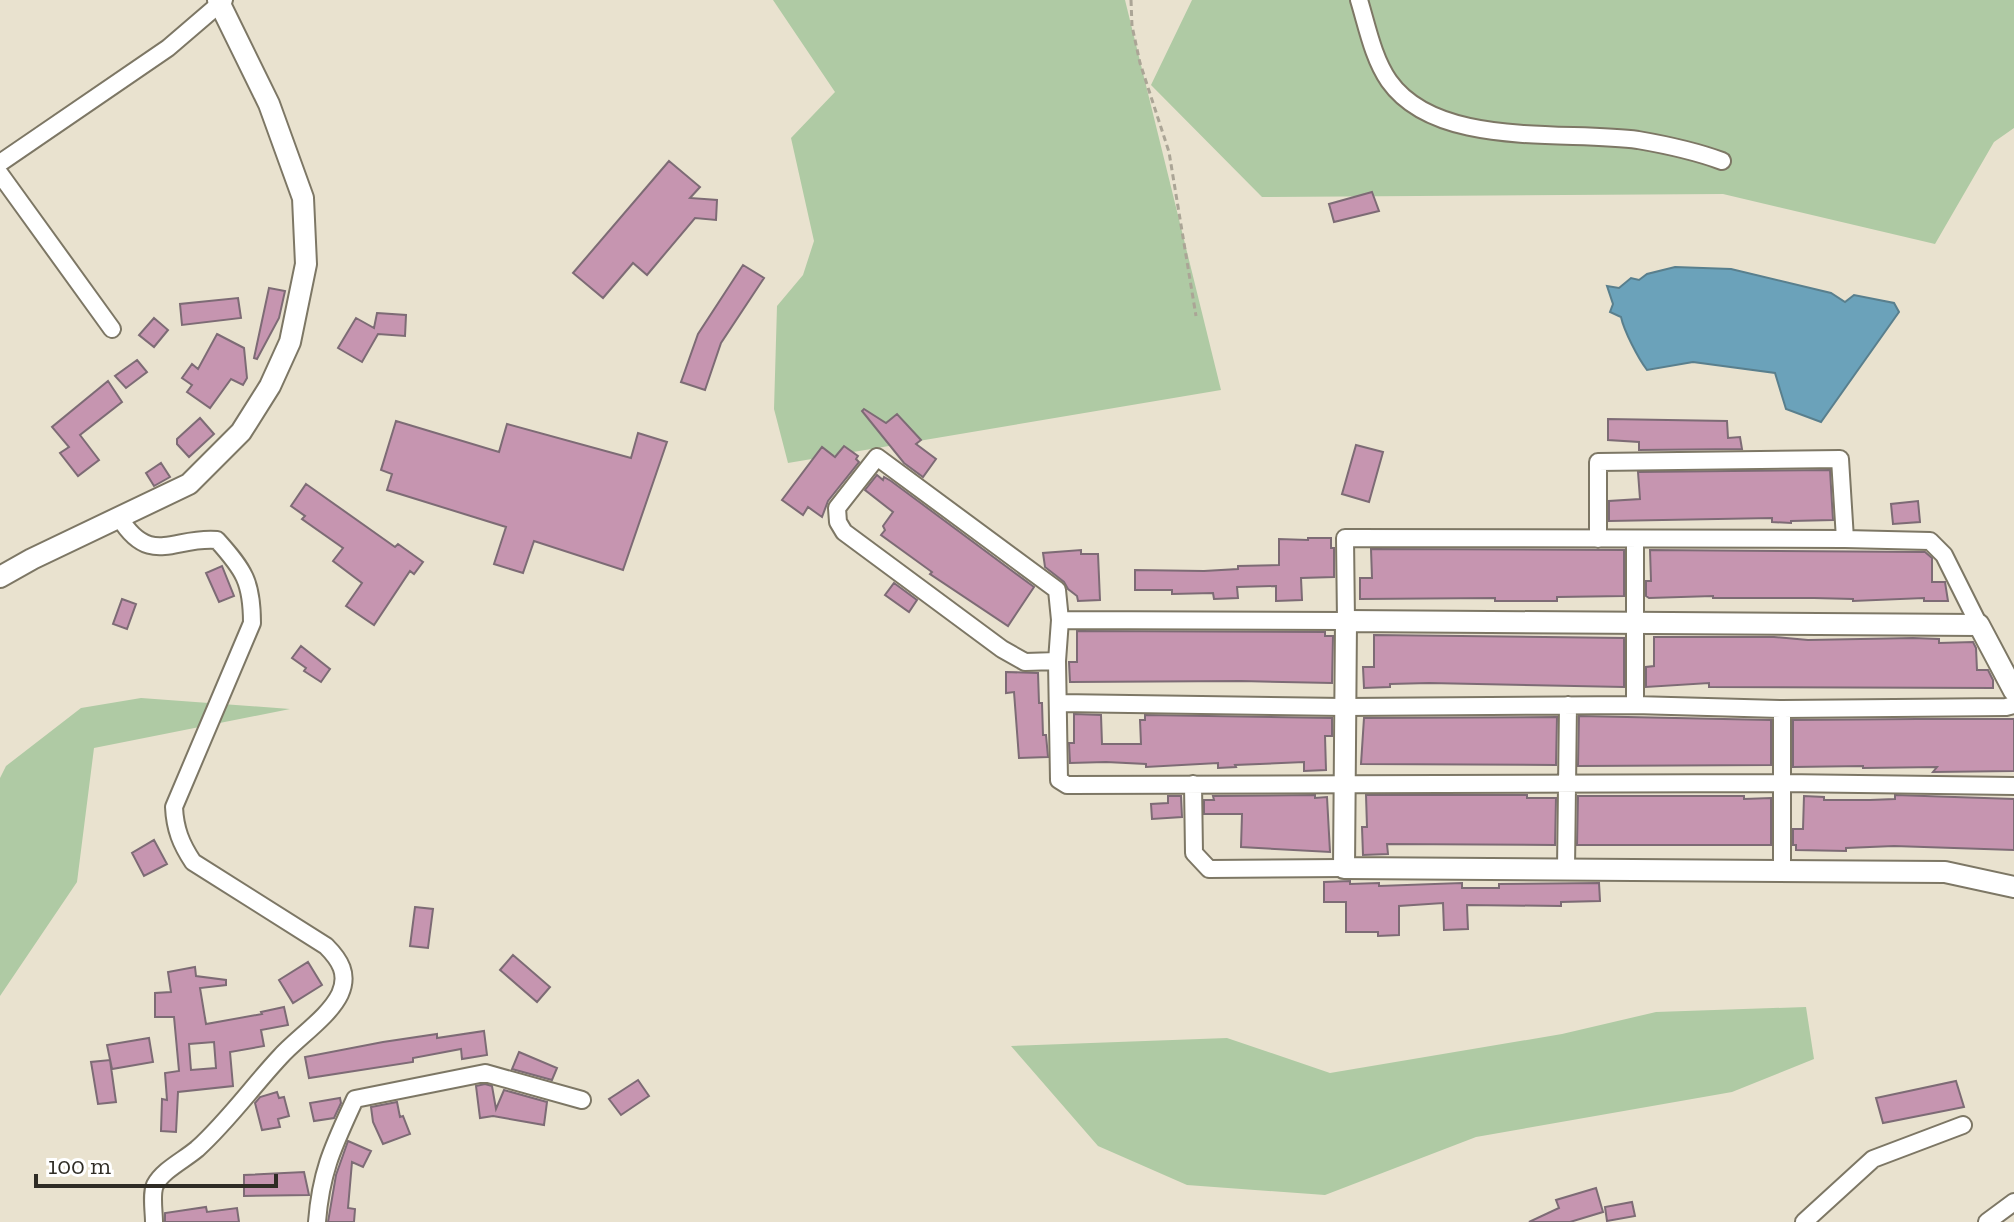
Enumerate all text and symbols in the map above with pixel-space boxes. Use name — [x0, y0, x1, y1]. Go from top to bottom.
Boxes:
scale bar — [36, 1138, 276, 1188]
text: 100 m — [48, 1151, 111, 1180]

